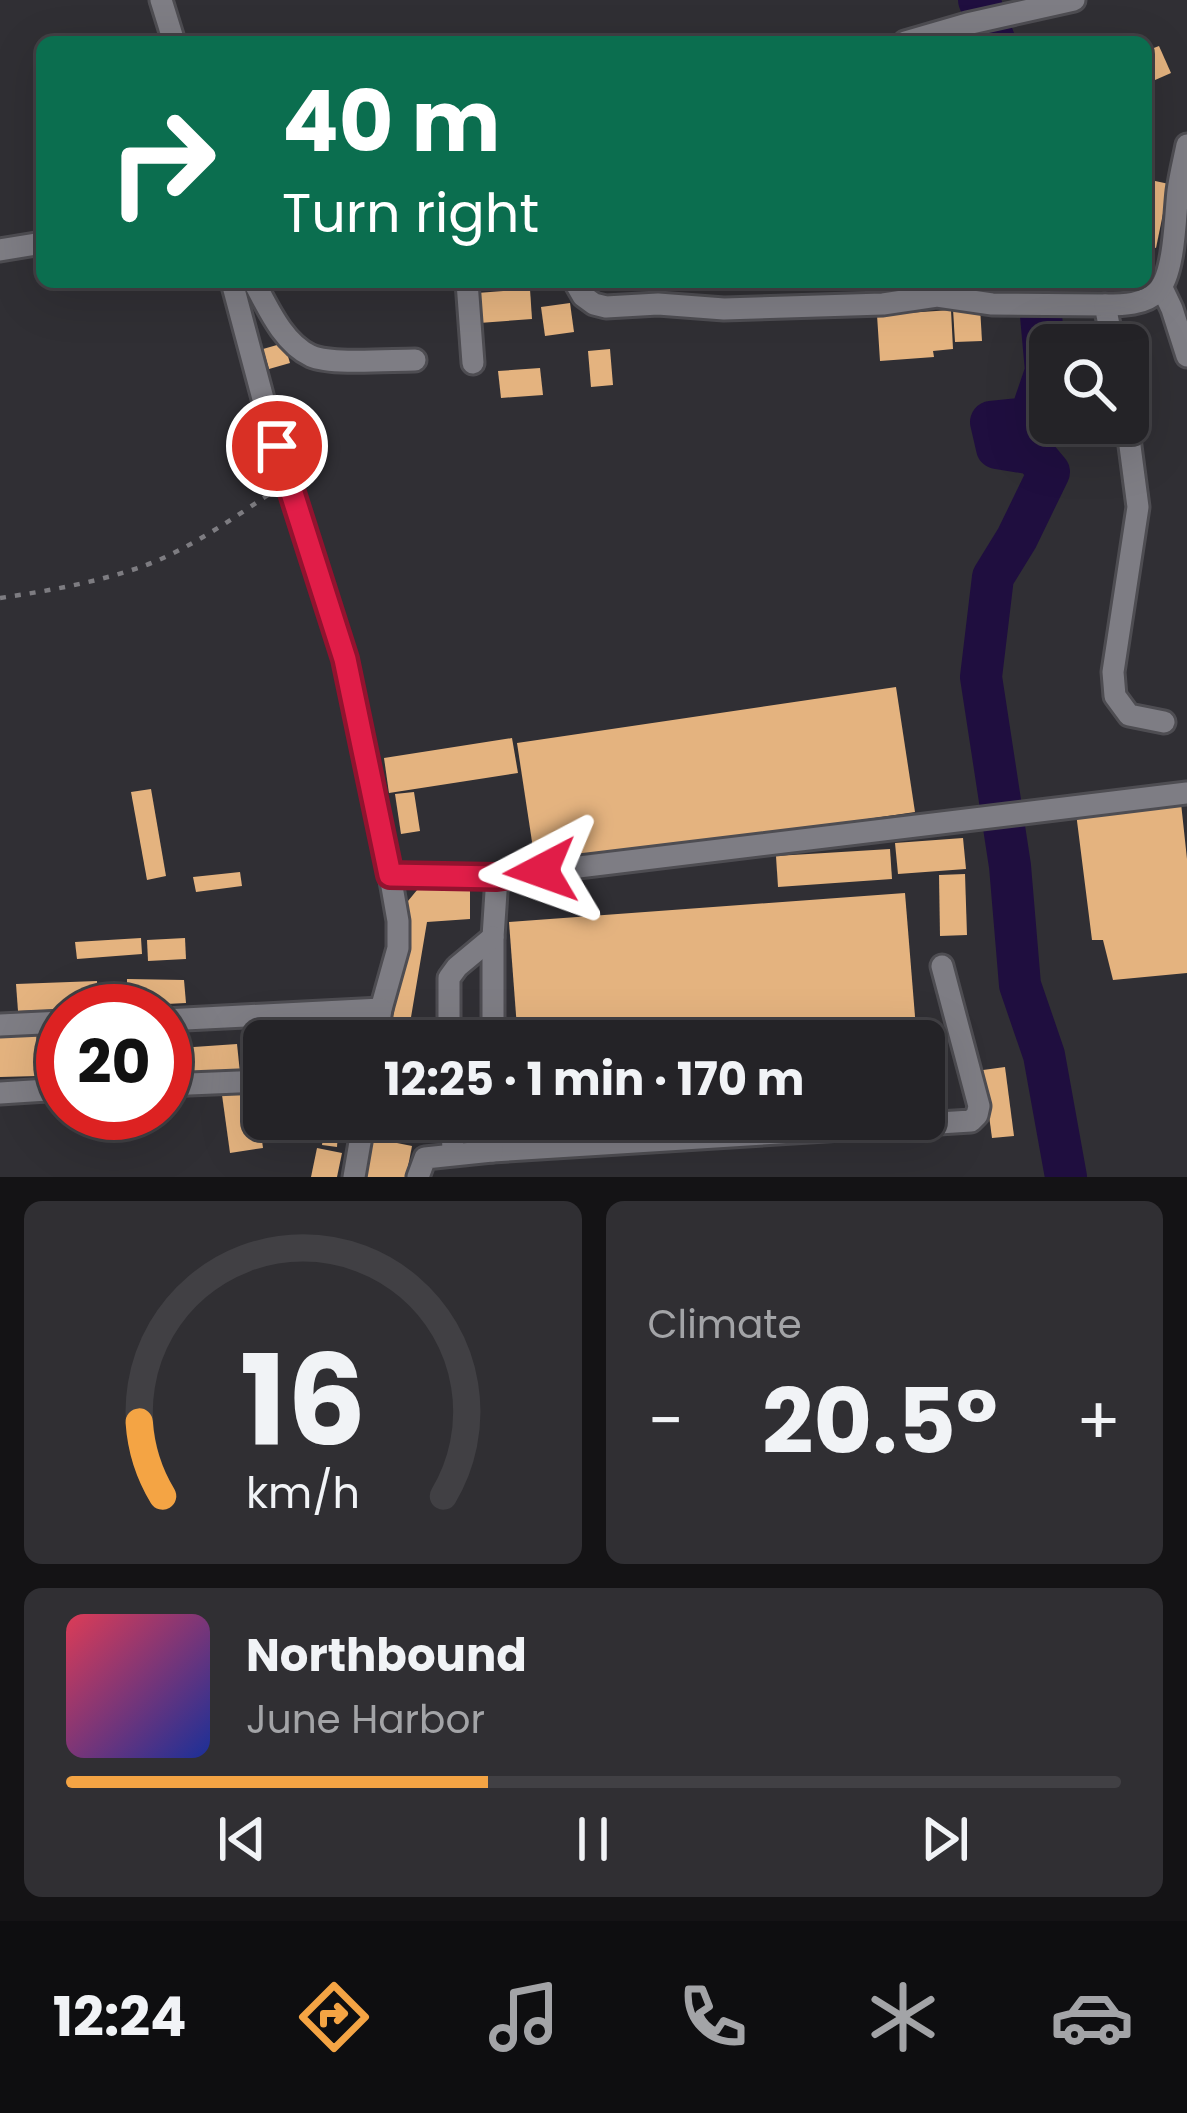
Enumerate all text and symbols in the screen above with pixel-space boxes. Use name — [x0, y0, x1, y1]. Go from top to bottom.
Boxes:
text: 40 m — [282, 63, 500, 180]
icon: right — [84, 84, 240, 240]
text: Turn right — [282, 175, 539, 251]
map controls — [1029, 324, 1149, 444]
button: search — [1029, 324, 1149, 444]
pin — [226, 395, 328, 497]
icon: arrive — [244, 413, 310, 479]
position arrow — [478, 808, 604, 934]
speed limit sign: 20 — [36, 984, 192, 1140]
text: 12:25 · 1 min · 170 m — [384, 1048, 804, 1111]
text: Climate — [648, 1297, 802, 1352]
text: 16 — [240, 1314, 366, 1489]
text: 20.5° — [762, 1358, 998, 1485]
text: − — [648, 1375, 684, 1467]
text: + — [1076, 1375, 1121, 1467]
text: km/h — [246, 1462, 360, 1522]
text: Northbound — [246, 1624, 527, 1687]
text: June Harbor — [246, 1692, 485, 1747]
icon: previous — [209, 1806, 275, 1872]
icon: pause — [560, 1806, 626, 1872]
icon: next — [912, 1806, 978, 1872]
icon: directions — [292, 1975, 376, 2059]
icon: music — [482, 1975, 566, 2059]
icon: phone — [671, 1975, 755, 2059]
icon: climate — [861, 1975, 945, 2059]
icon: car — [1050, 1975, 1134, 2059]
text: 12:24 — [53, 1979, 187, 2055]

